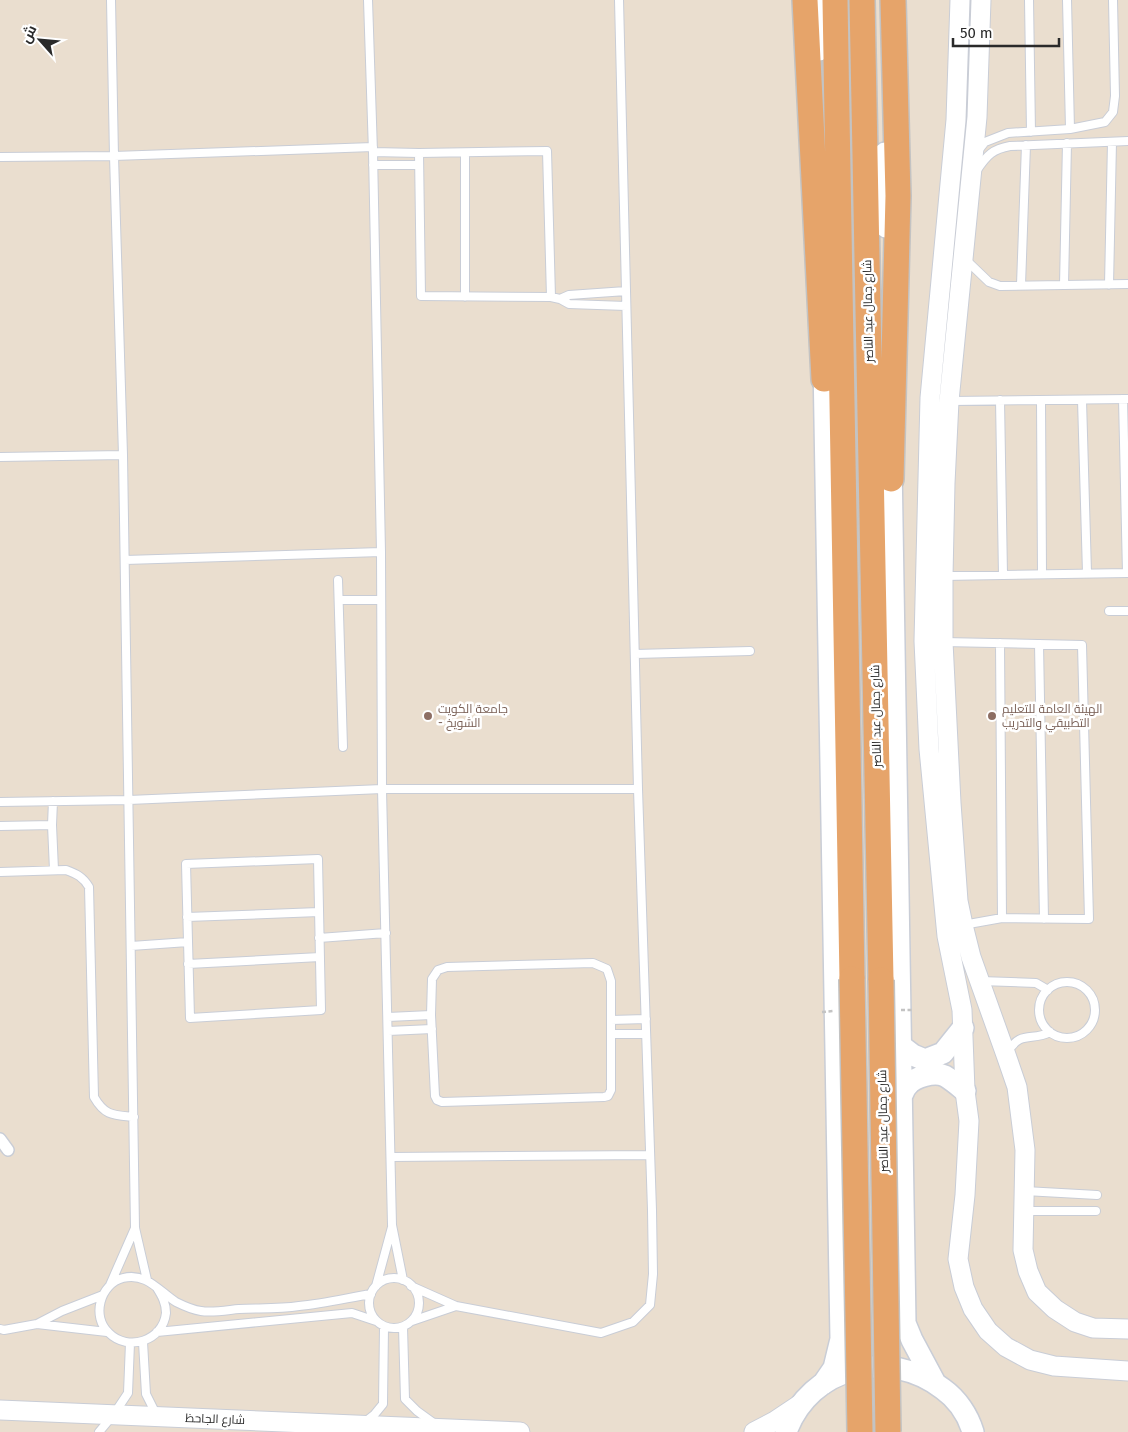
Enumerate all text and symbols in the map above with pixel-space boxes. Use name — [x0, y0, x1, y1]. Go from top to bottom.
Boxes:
north arrow — [15, 15, 65, 65]
scale bar — [953, 15, 1059, 47]
text: ش — [17, 22, 41, 46]
text: 50 m — [960, 24, 993, 42]
street label: شارع جمال عبد الناصر — [860, 259, 877, 363]
street label: شارع جمال عبد الناصر — [868, 664, 885, 768]
place label: جامعة الكويت - الشويخ — [438, 702, 508, 731]
place label: الهيئة العامة للتعليم التطبيقي والتدريب — [1002, 702, 1102, 733]
marker: جامعة الكويت - الشويخ — [422, 710, 434, 722]
marker: الهيئة العامة للتعليم التطبيقي والتدريب — [986, 710, 998, 722]
street label: شارع جمال عبد الناصر — [875, 1069, 892, 1173]
street label: شارع الجاحظ — [185, 1411, 245, 1428]

